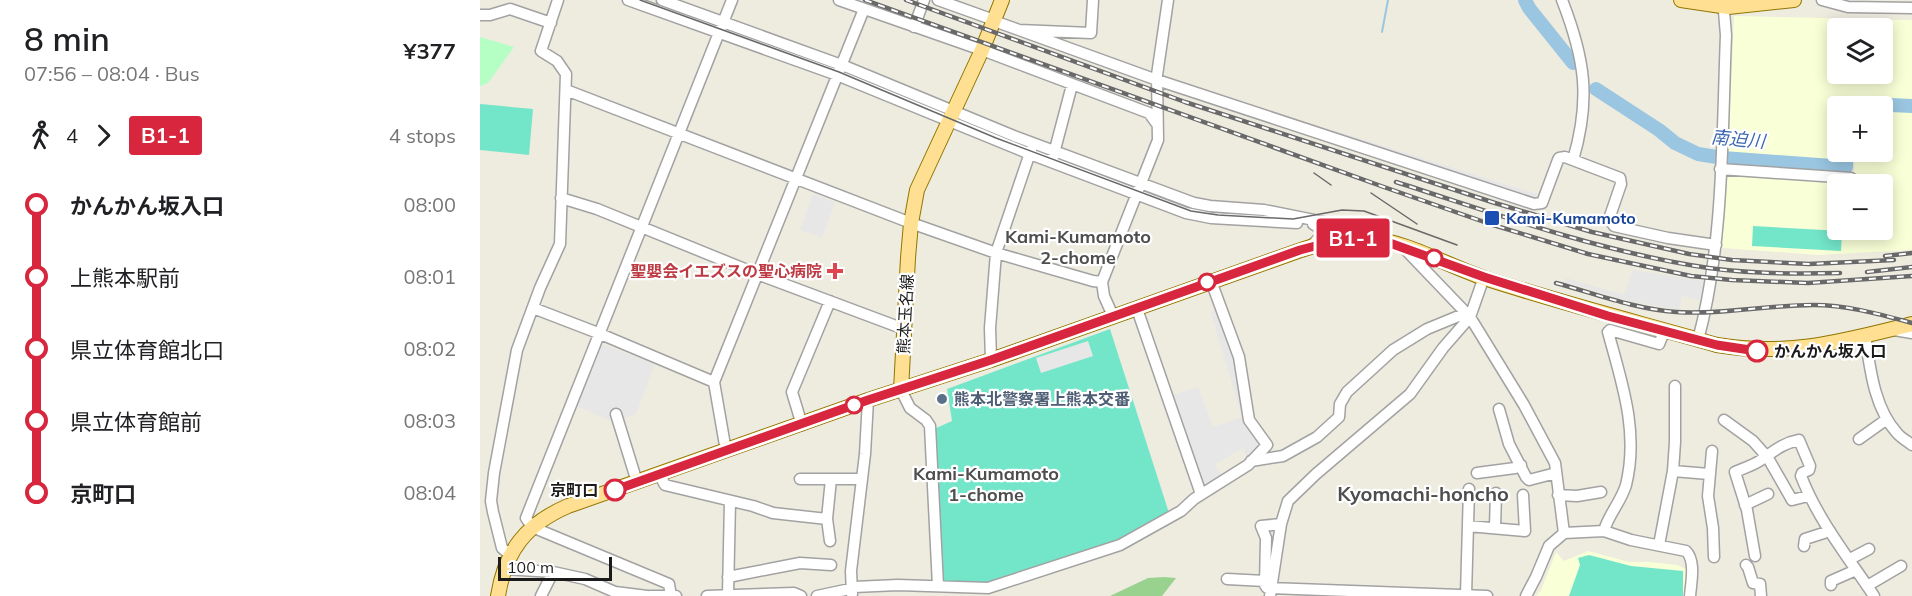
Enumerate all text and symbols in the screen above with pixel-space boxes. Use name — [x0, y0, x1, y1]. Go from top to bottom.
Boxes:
text: 8 min — [24, 18, 110, 59]
map controls — [1827, 18, 1893, 240]
button: layers — [1827, 18, 1893, 84]
text: ¥377 — [403, 37, 456, 65]
text: 07:56 – 08:04 · Bus — [24, 61, 200, 86]
button: + — [1827, 96, 1893, 162]
icon: walk — [24, 119, 57, 152]
icon: forward — [87, 119, 120, 152]
text: B1-1 — [141, 122, 190, 148]
text: 4 — [66, 123, 78, 148]
text: 4 stops — [389, 123, 456, 148]
water label: 南迫川 — [1710, 125, 1768, 153]
button: − — [1827, 174, 1893, 240]
text: かんかん坂入口 — [70, 192, 224, 220]
text: 08:00 — [403, 192, 456, 217]
place label: Kami-Kumamoto — [1506, 208, 1636, 228]
marker: Kami-Kumamoto — [1483, 209, 1501, 227]
line badge: B1-1 — [1311, 218, 1395, 258]
district label: Kami-Kumamoto 2-chome — [1005, 225, 1151, 269]
text: B1-1 — [1329, 225, 1377, 251]
unlabelled marker — [1425, 249, 1443, 267]
place label: 聖嬰会イエズスの聖心病院 — [630, 261, 822, 281]
marker: 聖嬰会イエズスの聖心病院 — [826, 262, 844, 280]
text: 上熊本駅前 — [70, 264, 180, 292]
text: 08:01 — [403, 264, 456, 289]
unlabelled marker — [1198, 273, 1216, 291]
street label: 熊本玉名線 — [893, 274, 917, 354]
text: 県立体育館北口 — [70, 336, 224, 364]
text: 08:02 — [403, 336, 456, 361]
marker: かんかん坂入口 — [1746, 340, 1768, 362]
place label: かんかん坂入口 — [1774, 341, 1886, 361]
place label: 熊本北警察署上熊本交番 — [954, 389, 1130, 409]
marker: 熊本北警察署上熊本交番 — [935, 392, 949, 406]
unlabelled marker — [845, 396, 863, 414]
text: 県立体育館前 — [70, 408, 202, 436]
text: 08:03 — [403, 408, 456, 433]
district label: Kami-Kumamoto 1-chome — [913, 462, 1059, 506]
marker: 京町口 — [604, 479, 626, 501]
text: 京町口 — [70, 480, 136, 508]
text: 08:04 — [403, 480, 456, 505]
place label: 京町口 — [550, 480, 598, 500]
district label: Kyomachi-honcho — [1337, 481, 1509, 506]
scale bar — [498, 554, 612, 582]
text: 100 m — [507, 557, 554, 577]

